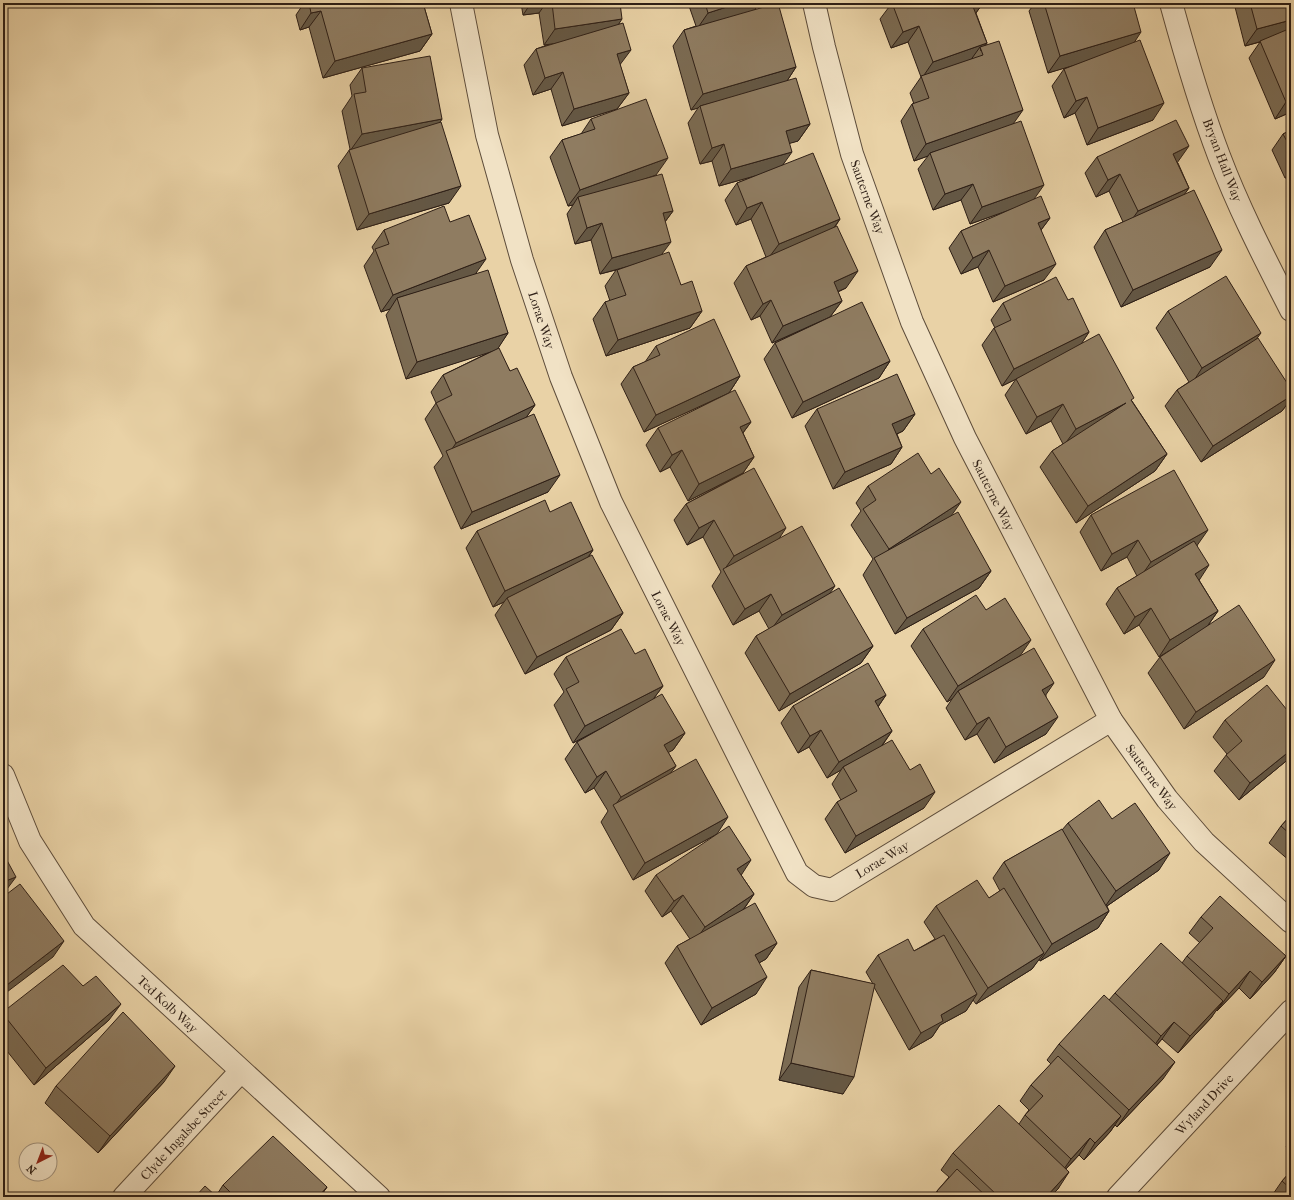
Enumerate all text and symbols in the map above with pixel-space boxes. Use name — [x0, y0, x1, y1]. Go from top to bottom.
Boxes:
street label: Bryan Hall Way — [1200, 116, 1246, 205]
street label: Sauterne Way — [847, 158, 888, 237]
street label: Lorae Way — [525, 289, 558, 352]
street label: Sauterne Way — [969, 457, 1018, 534]
street label: Lorae Way — [648, 588, 689, 649]
street label: Sauterne Way — [1123, 741, 1181, 814]
street label: Lorae Way — [853, 837, 913, 881]
street label: Ted Kolb Way — [134, 972, 202, 1037]
street label: Wyland Drive — [1172, 1070, 1237, 1139]
street label: Clyde Ingalsbe Street — [137, 1085, 230, 1183]
north arrow — [18, 1142, 58, 1182]
text: N — [24, 1161, 39, 1177]

